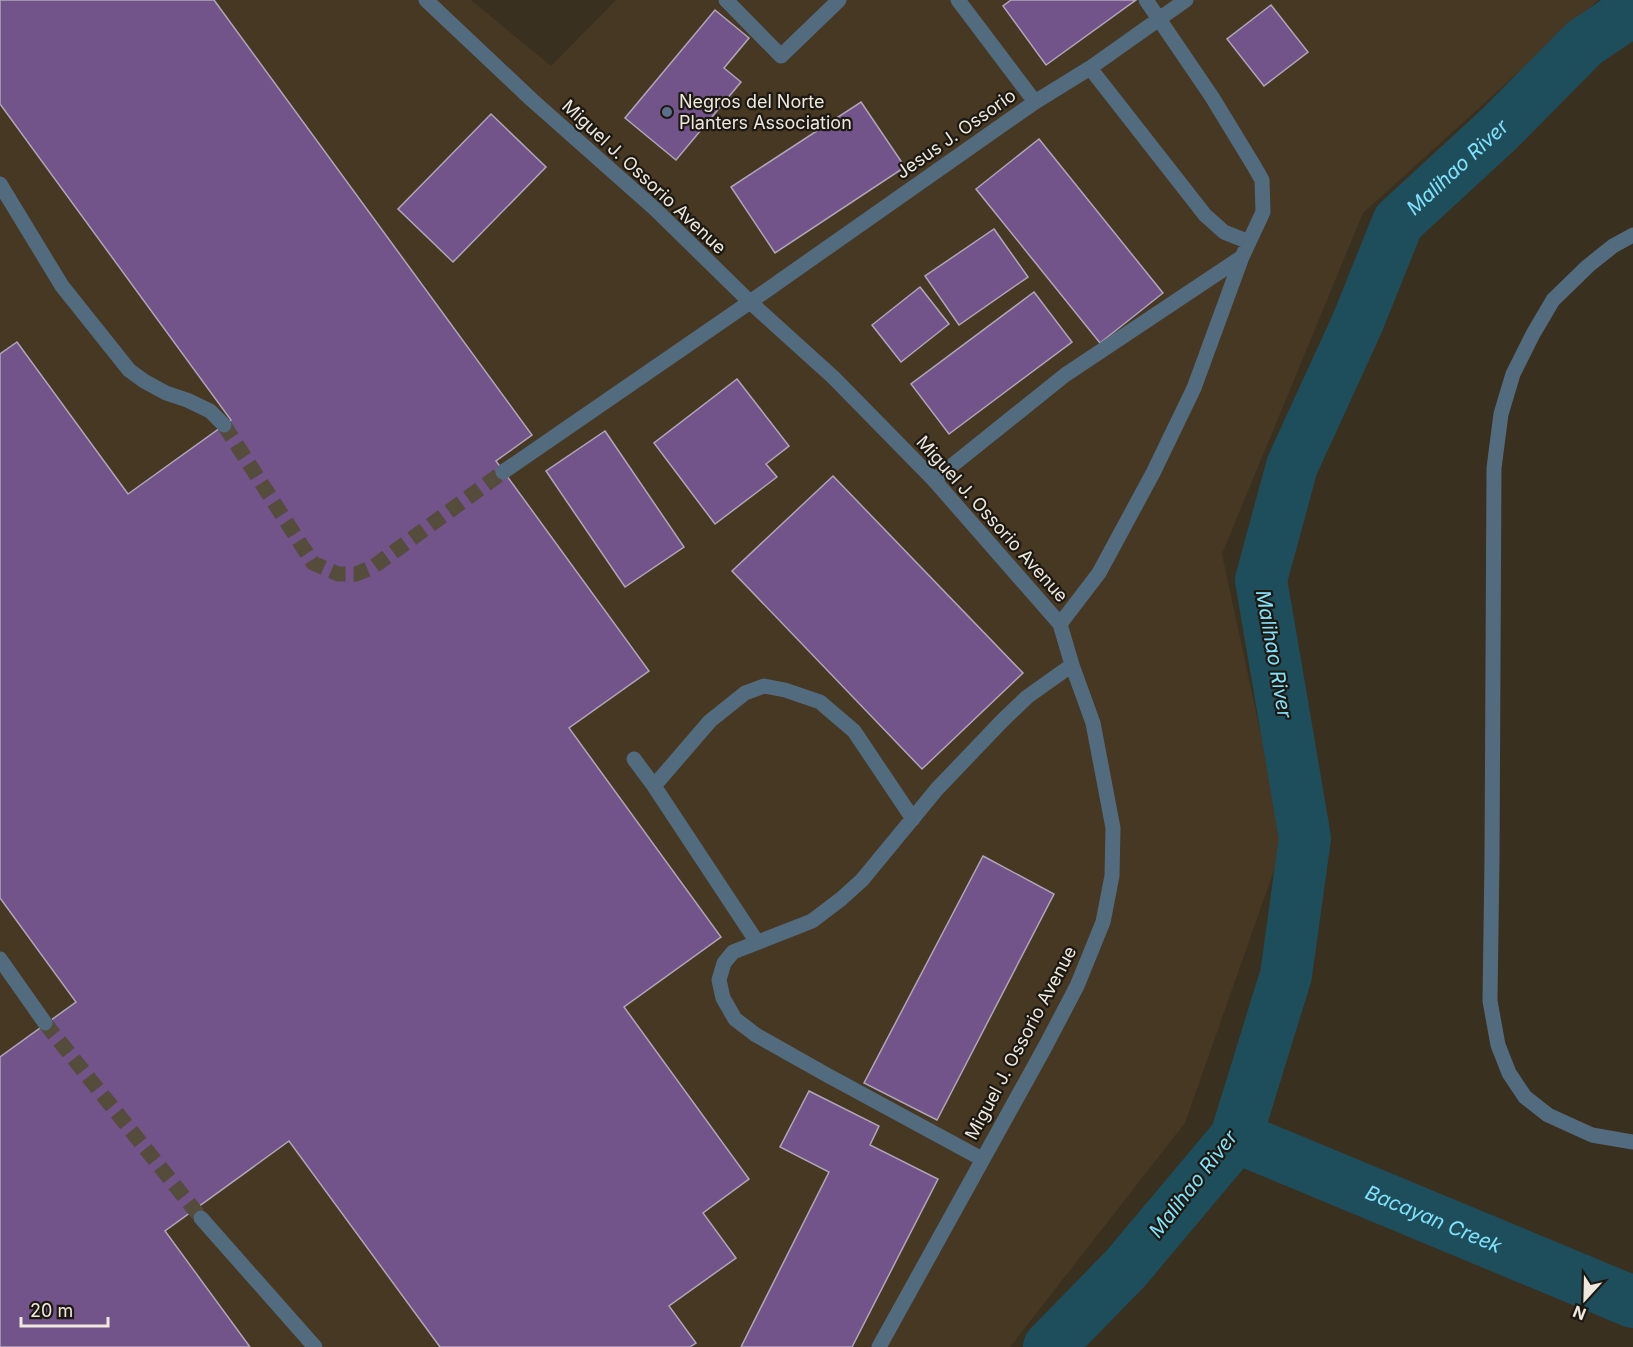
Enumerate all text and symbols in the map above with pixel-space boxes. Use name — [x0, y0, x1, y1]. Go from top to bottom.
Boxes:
street label: Jesus J. Ossorio — [892, 85, 1020, 183]
place label: Negros del Norte Planters Association — [679, 91, 852, 133]
street label: Miguel J. Ossorio Avenue — [558, 95, 731, 258]
marker: Negros del Norte Planters Association — [660, 105, 674, 119]
water label: Malihao River — [1402, 114, 1514, 220]
street label: Miguel J. Ossorio Avenue — [912, 431, 1073, 606]
water label: Malihao River — [1251, 588, 1297, 720]
street label: Miguel J. Ossorio Avenue — [961, 942, 1081, 1143]
water label: Malihao River — [1144, 1125, 1243, 1242]
water label: Bacayan Creek — [1362, 1180, 1506, 1258]
north arrow — [1555, 1269, 1615, 1329]
scale bar — [21, 1290, 108, 1328]
text: 20 m — [30, 1300, 73, 1321]
text: N — [1570, 1301, 1589, 1324]

